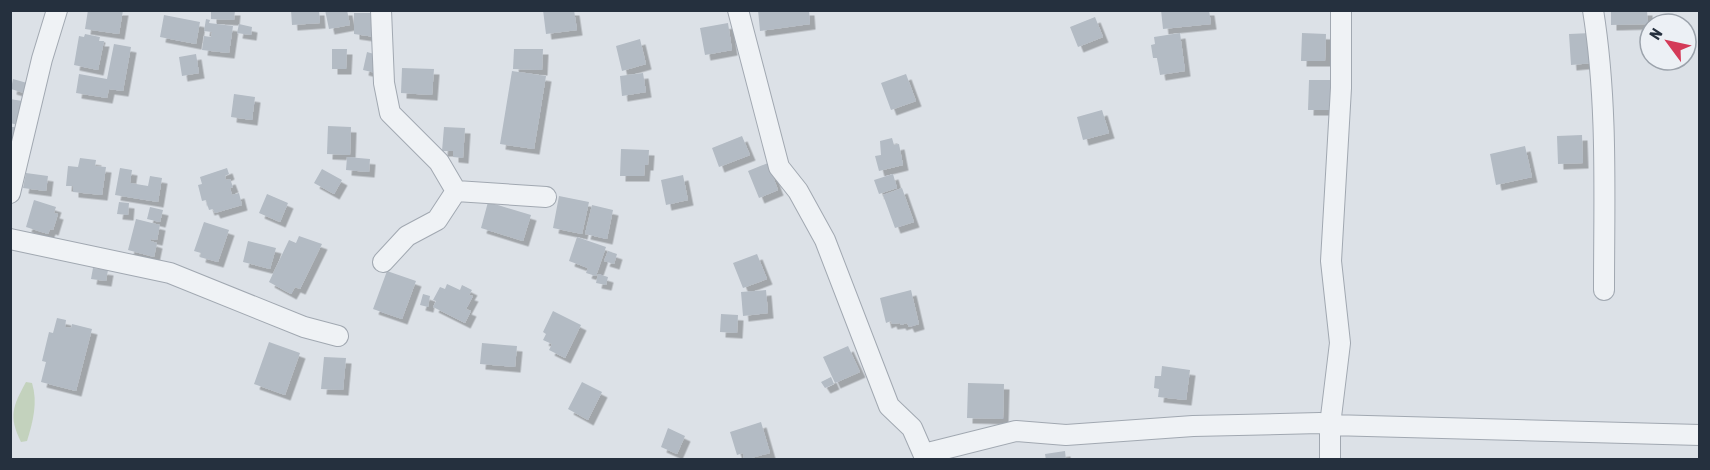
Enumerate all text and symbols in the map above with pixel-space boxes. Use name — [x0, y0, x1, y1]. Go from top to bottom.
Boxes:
north arrow — [1638, 12, 1698, 72]
text: N — [1645, 25, 1666, 43]

